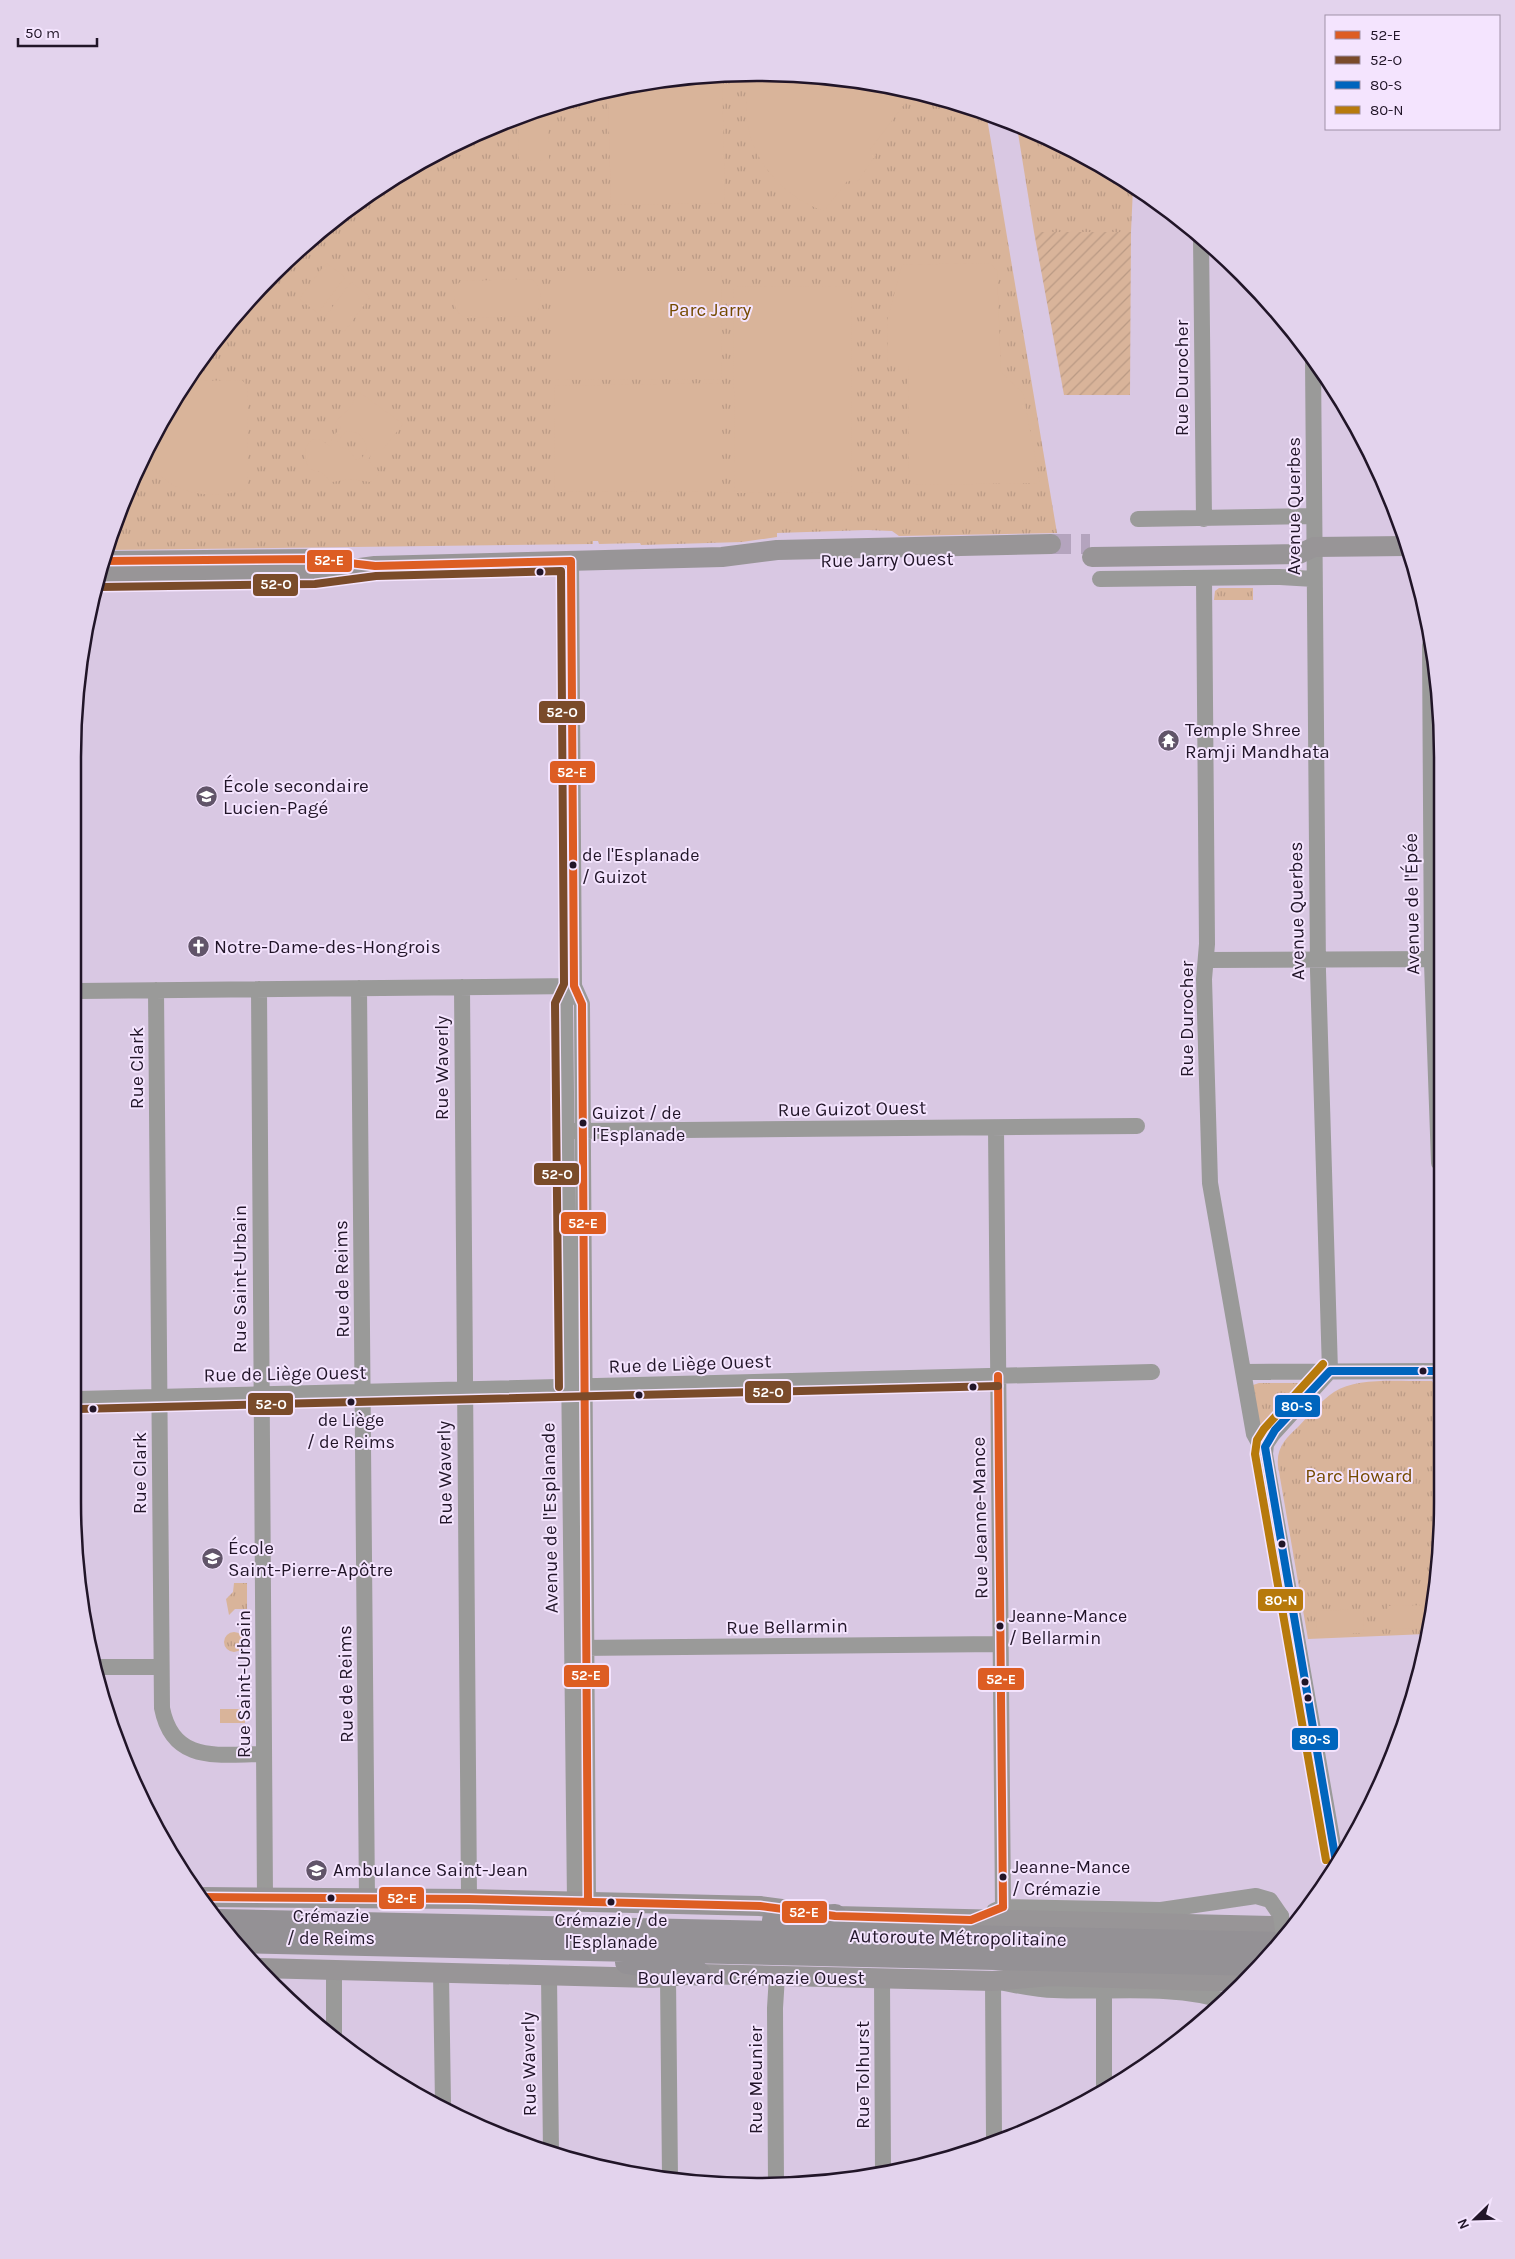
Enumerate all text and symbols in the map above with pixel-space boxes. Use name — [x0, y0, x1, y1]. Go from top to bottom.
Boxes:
scale bar — [18, 15, 96, 47]
legend — [1325, 15, 1500, 130]
text: 50 m — [25, 24, 60, 42]
text: 52-E — [1370, 26, 1401, 44]
text: 52-O — [1370, 51, 1402, 69]
text: 80-S — [1370, 76, 1402, 94]
text: 80-N — [1370, 101, 1404, 119]
park label: Parc Jarry — [669, 299, 752, 321]
street label: Rue Durocher — [1171, 320, 1193, 436]
street label: Avenue Querbes — [1283, 437, 1305, 575]
street label: Rue Jarry Ouest — [820, 548, 954, 572]
line badge: 52-E — [306, 549, 353, 573]
text: 52-E — [314, 552, 344, 569]
unlabelled marker — [535, 567, 545, 577]
line badge: 52-O — [252, 573, 299, 597]
text: 52-O — [260, 576, 292, 593]
line badge: 52-O — [538, 700, 586, 724]
text: 52-O — [546, 704, 578, 721]
place label: Temple Shree Ramji Mandhata — [1185, 719, 1330, 763]
temple icon: Temple Shree Ramji Mandhata — [1157, 729, 1181, 753]
line badge: 52-E — [549, 760, 596, 784]
text: 52-E — [557, 764, 587, 781]
place label: École secondaire Lucien-Pagé — [223, 774, 369, 819]
school or university icon: École secondaire Lucien-Pagé — [195, 785, 219, 809]
street label: Avenue de l'Épée — [1399, 833, 1424, 975]
street label: Avenue Querbes — [1285, 842, 1309, 980]
place label: de l'Esplanade / Guizot — [582, 844, 699, 888]
marker: de l'Esplanade / Guizot — [568, 860, 578, 870]
church icon: Notre-Dame-des-Hongrois — [186, 935, 210, 959]
place label: Notre-Dame-des-Hongrois — [214, 936, 441, 958]
street label: Rue Durocher — [1176, 961, 1198, 1077]
street label: Rue Waverly — [431, 1016, 453, 1120]
street label: Rue Clark — [126, 1027, 148, 1109]
street label: Rue Guizot Ouest — [778, 1097, 926, 1121]
place label: Guizot / de l'Esplanade — [592, 1102, 685, 1146]
marker: Guizot / de l'Esplanade — [578, 1118, 588, 1128]
line badge: 52-O — [533, 1162, 580, 1186]
text: 52-O — [541, 1166, 573, 1183]
street label: Rue Saint-Urbain — [229, 1205, 251, 1353]
line badge: 52-E — [560, 1211, 607, 1235]
text: 52-E — [568, 1215, 598, 1232]
street label: Rue de Reims — [330, 1220, 354, 1338]
street label: Rue de Liège Ouest — [608, 1350, 772, 1378]
street label: Rue de Liège Ouest — [203, 1362, 367, 1386]
unlabelled marker — [1418, 1366, 1428, 1376]
line badge: 52-O — [744, 1380, 792, 1404]
unlabelled marker — [968, 1382, 978, 1392]
text: 52-O — [752, 1384, 784, 1401]
unlabelled marker — [634, 1390, 644, 1400]
line badge: 52-O — [247, 1392, 294, 1416]
line badge: 80-S — [1274, 1394, 1321, 1418]
text: 52-O — [255, 1396, 287, 1413]
marker: de Liège / de Reims — [346, 1397, 356, 1407]
text: 80-S — [1281, 1398, 1313, 1415]
unlabelled marker — [88, 1404, 98, 1414]
place label: de Liège / de Reims — [307, 1409, 395, 1453]
street label: Rue Waverly — [433, 1420, 457, 1525]
street label: Avenue de l'Esplanade — [537, 1422, 563, 1614]
street label: Rue Clark — [129, 1432, 151, 1514]
street label: Rue Jeanne-Mance — [968, 1437, 992, 1599]
park label: Parc Howard — [1305, 1465, 1413, 1487]
place label: École Saint-Pierre-Apôtre — [228, 1536, 393, 1581]
unlabelled marker — [1277, 1539, 1287, 1549]
school or university icon: École Saint-Pierre-Apôtre — [200, 1547, 224, 1571]
line badge: 80-N — [1257, 1588, 1304, 1612]
text: 80-N — [1264, 1592, 1298, 1609]
place label: Jeanne-Mance / Bellarmin — [1009, 1605, 1127, 1649]
street label: Rue Saint-Urbain — [233, 1610, 255, 1758]
street label: Rue Bellarmin — [726, 1615, 848, 1639]
marker: Jeanne-Mance / Bellarmin — [995, 1621, 1005, 1631]
street label: Rue de Reims — [334, 1625, 358, 1743]
line badge: 52-E — [563, 1664, 610, 1688]
text: 52-E — [571, 1667, 601, 1684]
line badge: 52-E — [977, 1667, 1025, 1691]
text: 52-E — [986, 1671, 1016, 1688]
unlabelled marker — [1300, 1677, 1310, 1687]
unlabelled marker — [1303, 1693, 1313, 1703]
line badge: 80-S — [1291, 1727, 1339, 1751]
text: 80-S — [1299, 1731, 1331, 1748]
place label: Jeanne-Mance / Crémazie — [1012, 1856, 1130, 1900]
school or university icon: Ambulance Saint-Jean — [305, 1858, 329, 1882]
place label: Ambulance Saint-Jean — [333, 1859, 528, 1881]
marker: Jeanne-Mance / Crémazie — [998, 1872, 1008, 1882]
line badge: 52-E — [378, 1886, 425, 1910]
text: 52-E — [387, 1890, 417, 1907]
marker: Crémazie / de Reims — [326, 1893, 336, 1903]
marker: Crémazie / de l'Esplanade — [606, 1897, 616, 1907]
line badge: 52-E — [781, 1900, 828, 1924]
text: 52-E — [789, 1904, 819, 1921]
place label: Crémazie / de Reims — [287, 1905, 375, 1949]
place label: Crémazie / de l'Esplanade — [555, 1909, 667, 1953]
street label: Autoroute Métropolitaine — [849, 1925, 1067, 1951]
street label: Boulevard Crémazie Ouest — [637, 1967, 865, 1989]
street label: Rue Waverly — [517, 2011, 541, 2116]
street label: Rue Tolhurst — [852, 2021, 874, 2129]
street label: Rue Meunier — [745, 2026, 767, 2134]
north arrow — [1450, 2194, 1500, 2244]
text: N — [1454, 2216, 1473, 2232]

